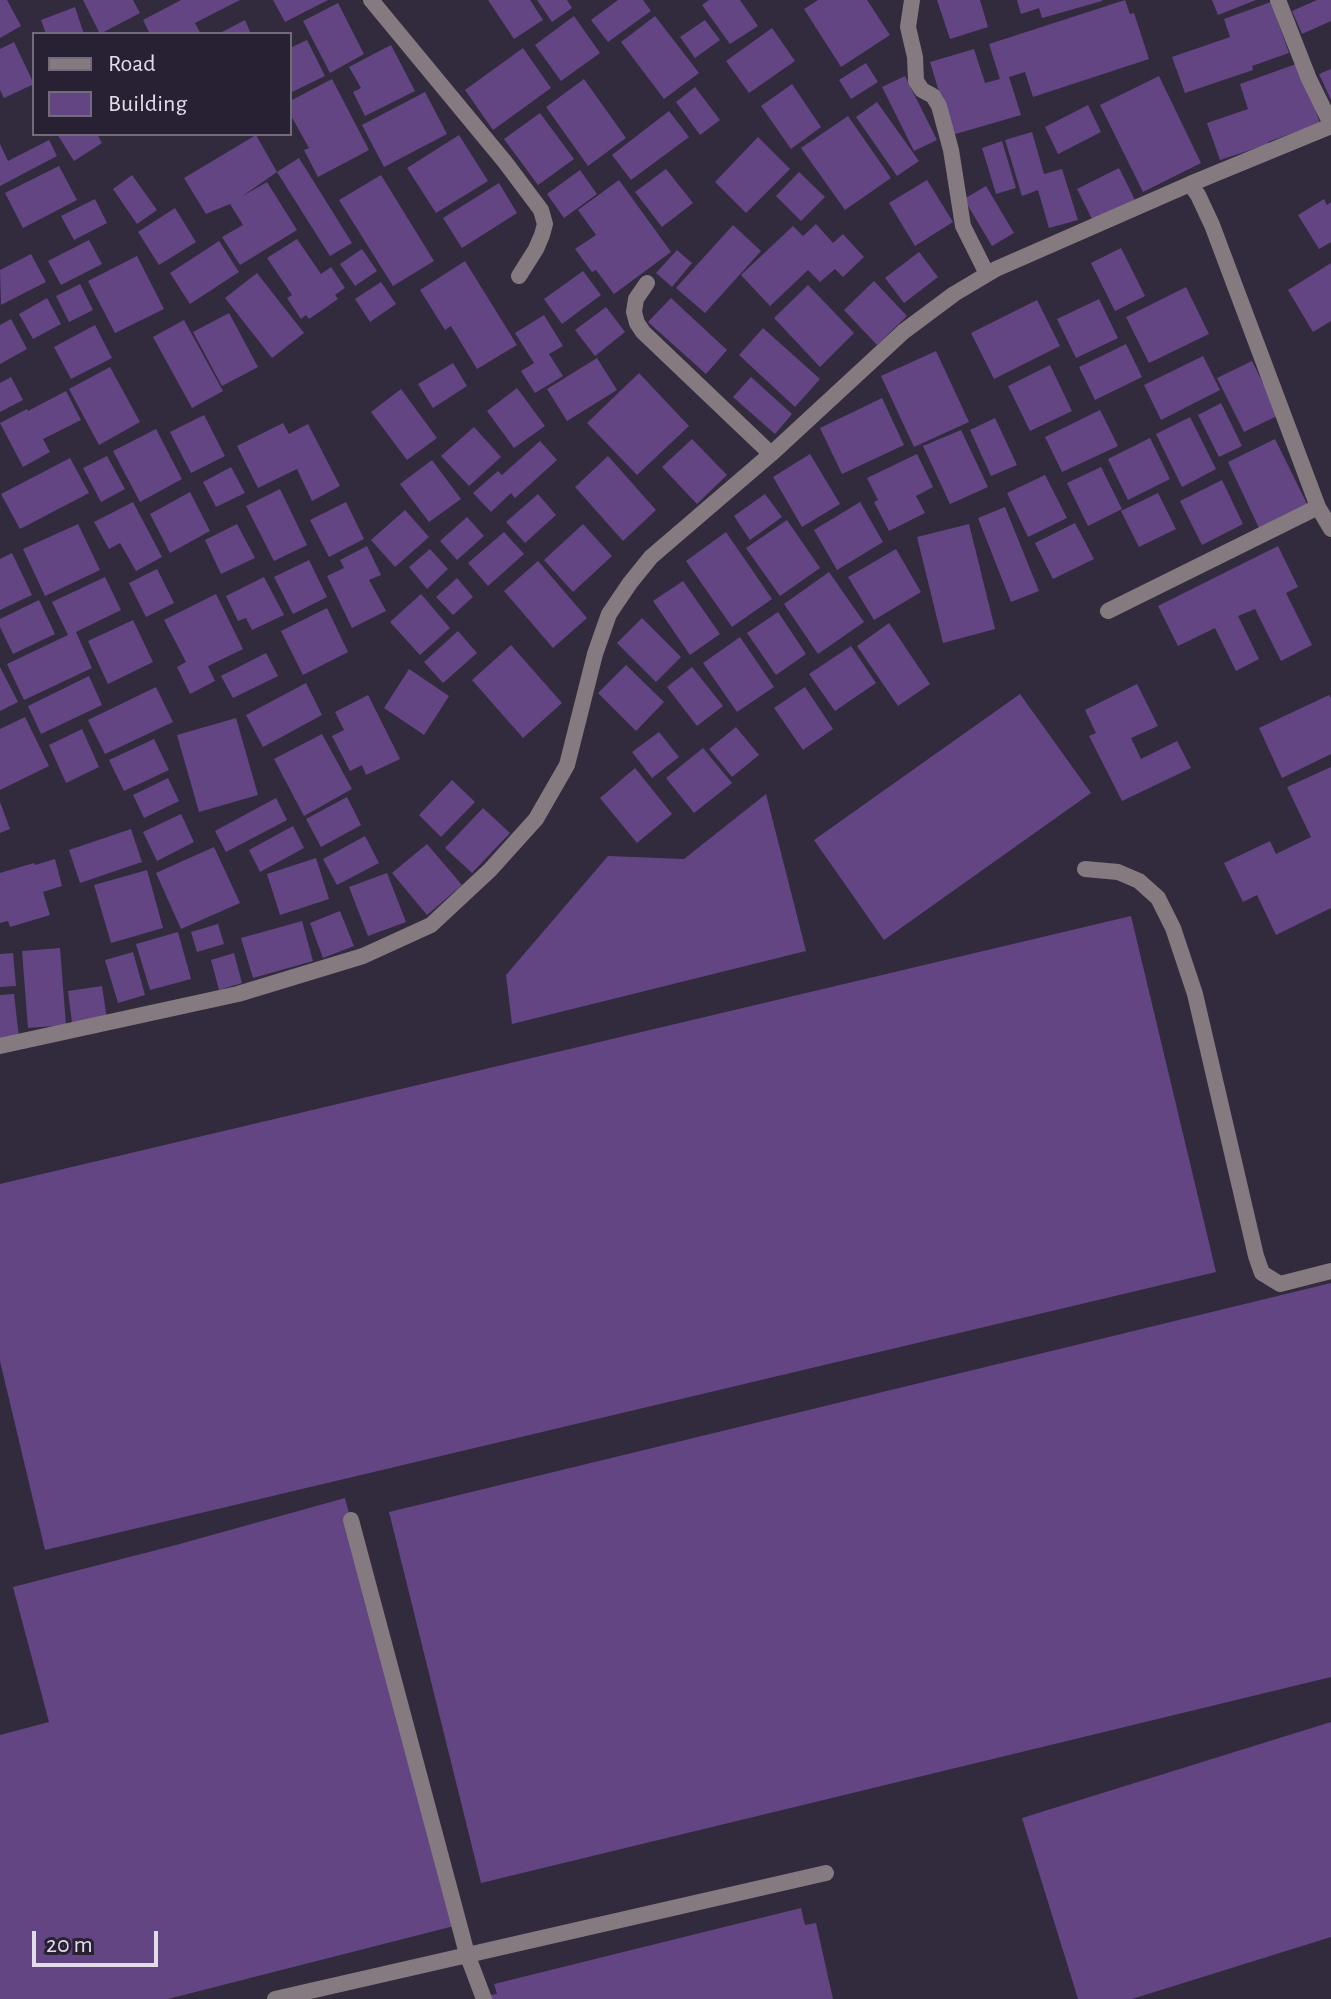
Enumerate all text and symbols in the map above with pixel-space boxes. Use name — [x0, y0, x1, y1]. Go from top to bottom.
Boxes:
legend — [32, 32, 292, 136]
text: Road — [108, 52, 156, 76]
text: Building — [108, 92, 187, 116]
scale bar — [36, 1915, 162, 1965]
text: 20 m — [46, 1933, 93, 1957]

